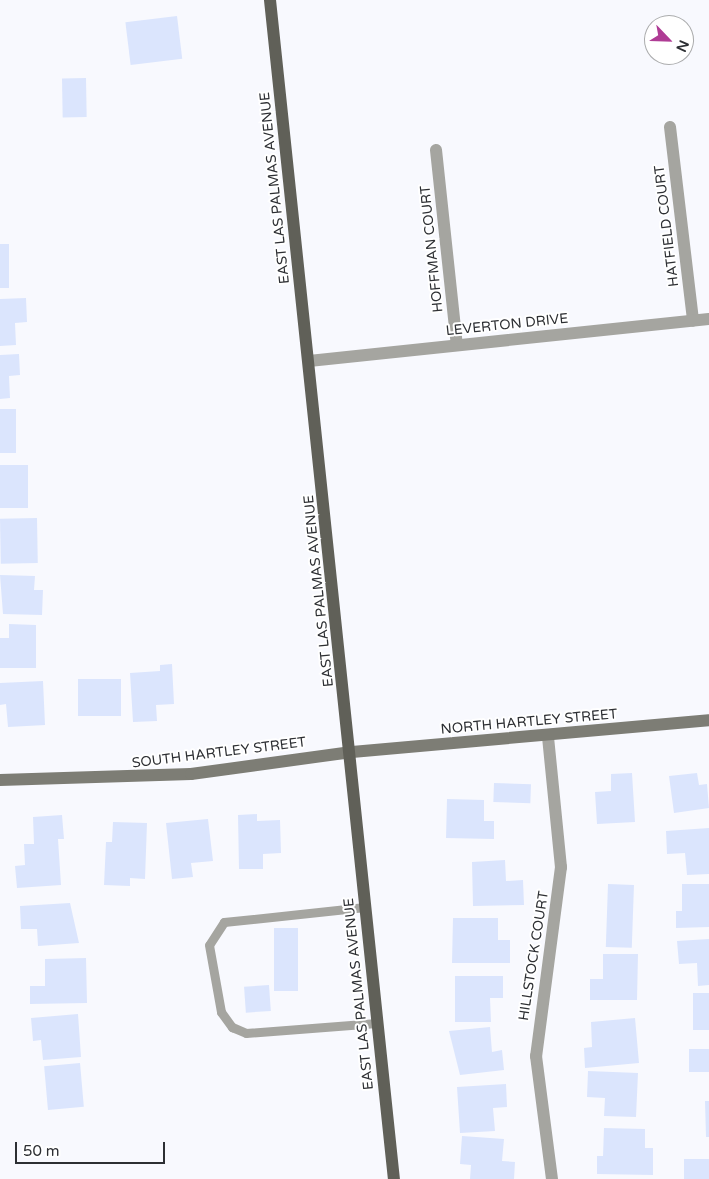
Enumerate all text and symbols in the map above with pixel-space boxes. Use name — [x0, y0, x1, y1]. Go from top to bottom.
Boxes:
north arrow — [644, 15, 694, 65]
text: N — [672, 37, 692, 54]
street label: EAST LAS PALMAS AVENUE — [257, 91, 293, 285]
street label: HATFIELD COURT — [651, 164, 683, 288]
street label: HOFFMAN COURT — [417, 185, 447, 313]
street label: LEVERTON DRIVE — [445, 310, 569, 340]
street label: EAST LAS PALMAS AVENUE — [301, 494, 337, 688]
street label: NORTH HARTLEY STREET — [440, 706, 618, 738]
street label: SOUTH HARTLEY STREET — [131, 734, 307, 772]
street label: HILLSTOCK COURT — [515, 890, 553, 1022]
street label: EAST LAS PALMAS AVENUE — [341, 897, 377, 1091]
scale bar — [18, 1132, 168, 1164]
text: 50 m — [23, 1142, 60, 1160]

